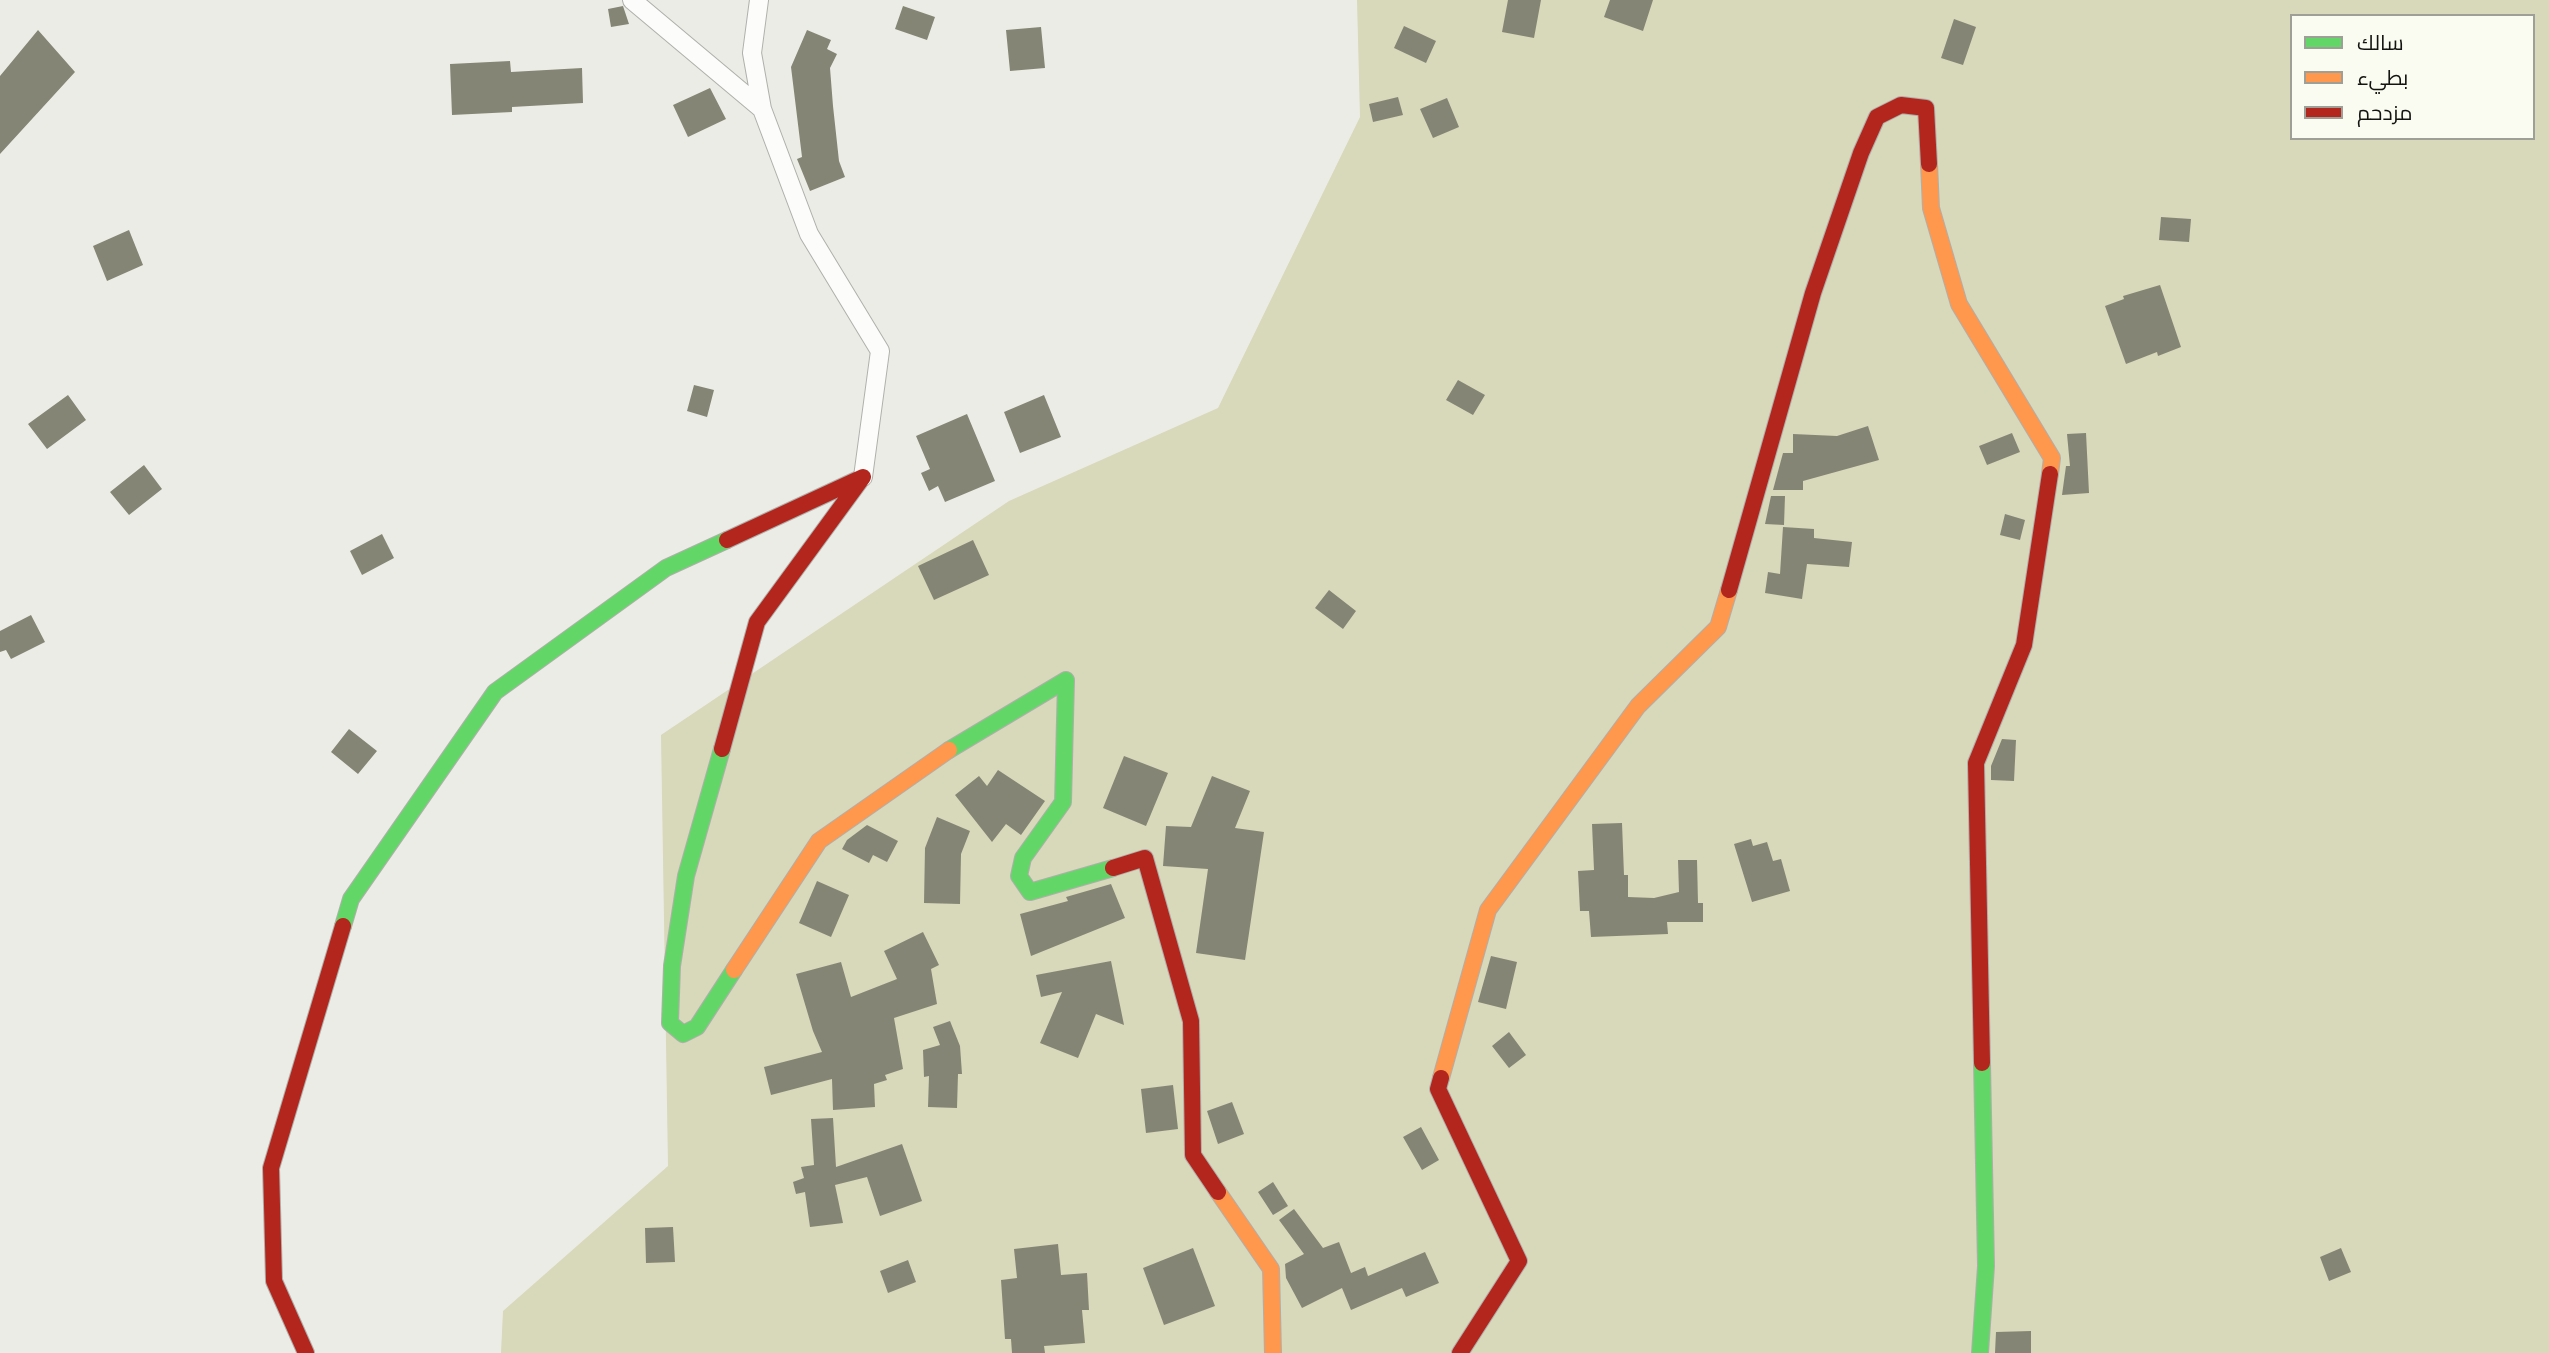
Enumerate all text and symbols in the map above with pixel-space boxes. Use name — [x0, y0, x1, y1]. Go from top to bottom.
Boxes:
legend — [2290, 14, 2535, 140]
text: سالك — [2357, 29, 2404, 57]
text: بطيء — [2357, 64, 2408, 92]
text: مزدحم — [2357, 99, 2412, 127]

